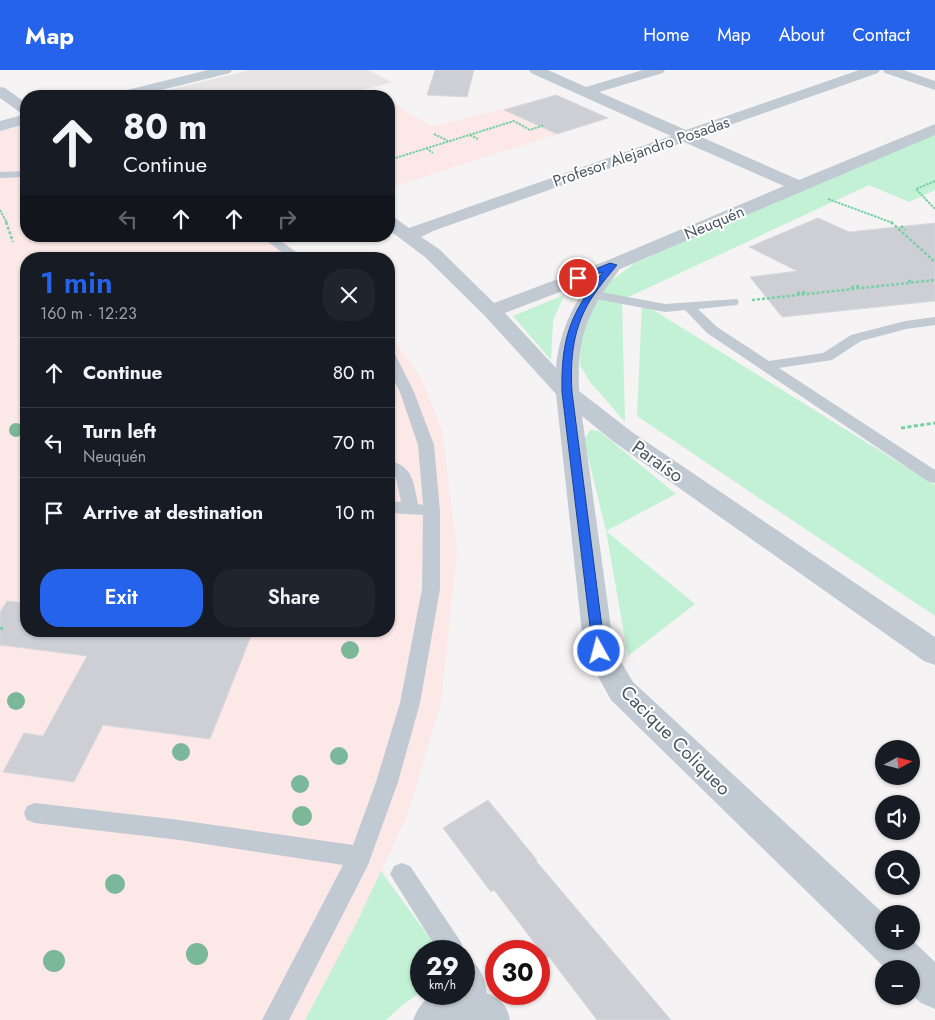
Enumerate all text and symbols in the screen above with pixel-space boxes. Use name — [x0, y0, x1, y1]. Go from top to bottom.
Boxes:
text: Map — [25, 18, 74, 53]
text: Home — [643, 22, 689, 48]
text: Map — [717, 22, 751, 48]
text: About — [779, 22, 824, 48]
text: Contact — [852, 22, 910, 48]
text: 80 m — [123, 102, 207, 152]
icon: ahead — [40, 110, 105, 175]
street label: Profesor Alejandro Posadas — [550, 110, 733, 193]
text: Continue — [123, 148, 207, 180]
street label: Neuquén — [681, 200, 748, 245]
icon: left — [114, 205, 142, 233]
icon: ahead — [167, 205, 195, 233]
icon: ahead — [220, 205, 248, 233]
icon: right — [273, 205, 301, 233]
pin — [557, 257, 599, 299]
text: 1 min — [40, 261, 113, 304]
icon: arrive — [564, 264, 592, 292]
button: close — [323, 269, 375, 321]
text: 160 m · 12:23 — [40, 302, 137, 325]
icon: ahead — [40, 359, 68, 387]
text: Continue — [83, 359, 162, 386]
text: 80 m — [333, 359, 375, 386]
text: Turn left — [83, 418, 156, 445]
icon: left — [40, 429, 68, 457]
text: 70 m — [333, 429, 375, 456]
street label: Paraíso — [626, 434, 689, 489]
text: Neuquén — [83, 445, 146, 468]
icon: arrive — [40, 499, 68, 527]
text: Arrive at destination — [83, 499, 263, 526]
text: 10 m — [335, 499, 375, 526]
button: Exit — [40, 569, 203, 627]
button: Share — [213, 569, 375, 627]
position arrow — [572, 624, 624, 676]
street label: Cacique Coliqueo — [614, 679, 737, 802]
north arrow — [875, 740, 920, 785]
map controls — [875, 740, 920, 1005]
button: sound — [875, 795, 920, 840]
button: search — [875, 850, 920, 895]
button: + — [875, 905, 920, 950]
speed limit sign: 30 — [485, 940, 550, 1005]
text: 29 — [426, 948, 459, 984]
button: − — [875, 960, 920, 1005]
text: km/h — [429, 976, 456, 994]

